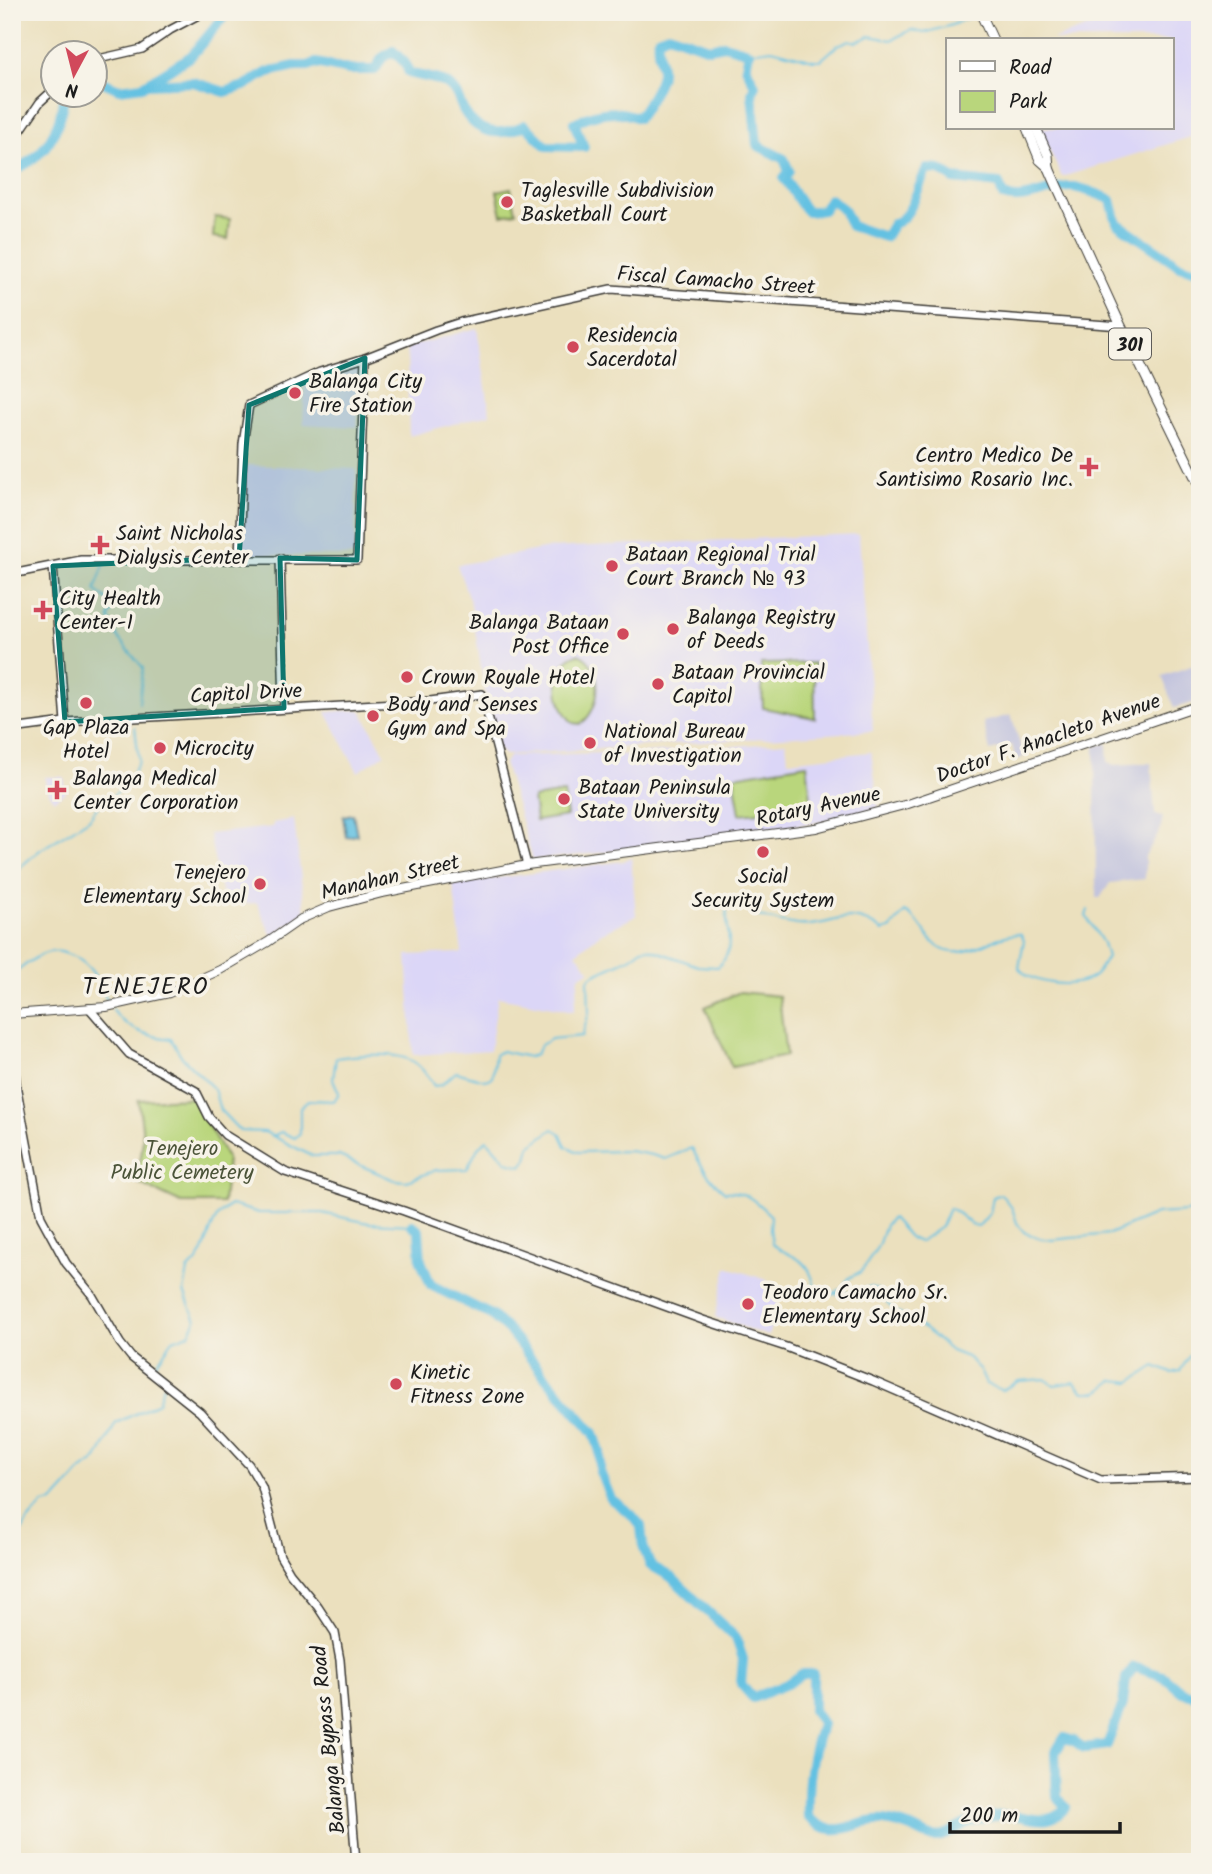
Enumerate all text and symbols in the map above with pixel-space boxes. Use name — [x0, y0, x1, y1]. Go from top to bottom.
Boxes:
north arrow — [38, 38, 108, 108]
legend — [946, 38, 1174, 130]
text: Road — [1009, 52, 1052, 85]
text: N — [64, 73, 80, 105]
text: Park — [1009, 86, 1047, 119]
place label: Taglesville Subdivision Basketball Court — [521, 175, 714, 232]
marker: Taglesville Subdivision Basketball Court — [499, 194, 515, 210]
street label: Fiscal Camacho Street — [616, 258, 817, 305]
place label: Residencia Sacerdotal — [587, 320, 678, 377]
road number: 301 — [1109, 328, 1151, 360]
marker: Residencia Sacerdotal — [565, 339, 581, 355]
place label: Balanga City Fire Station — [309, 366, 422, 423]
marker: Balanga City Fire Station — [287, 385, 303, 401]
place label: Centro Medico De Santisimo Rosario Inc. — [877, 440, 1074, 497]
marker: Centro Medico De Santisimo Rosario Inc. — [1079, 457, 1099, 477]
place label: Saint Nicholas Dialysis Center — [116, 518, 249, 575]
marker: Saint Nicholas Dialysis Center — [90, 535, 110, 555]
place label: Bataan Regional Trial Court Branch № 93 — [626, 539, 816, 596]
marker: Bataan Regional Trial Court Branch № 93 — [604, 558, 620, 574]
place label: City Health Center-1 — [59, 583, 161, 640]
marker: City Health Center-1 — [33, 600, 53, 620]
place label: Balanga Registry of Deeds — [687, 602, 835, 659]
place label: Balanga Bataan Post Office — [469, 607, 610, 664]
marker: Balanga Registry of Deeds — [665, 621, 681, 637]
marker: Balanga Bataan Post Office — [615, 626, 631, 642]
place label: Bataan Provincial Capitol — [672, 657, 825, 714]
place label: Crown Royale Hotel — [421, 662, 595, 695]
marker: Crown Royale Hotel — [399, 669, 415, 685]
street label: Capitol Drive — [189, 675, 304, 714]
marker: Bataan Provincial Capitol — [650, 676, 666, 692]
street label: Doctor F. Anacleto Avenue — [932, 685, 1166, 793]
place label: Body and Senses Gym and Spa — [387, 689, 538, 746]
marker: Gap Plaza Hotel — [78, 695, 94, 711]
marker: Body and Senses Gym and Spa — [365, 708, 381, 724]
place label: Gap Plaza Hotel — [43, 712, 129, 769]
place label: National Bureau of Investigation — [604, 716, 745, 773]
place label: Microcity — [174, 733, 254, 766]
marker: National Bureau of Investigation — [582, 735, 598, 751]
marker: Microcity — [152, 740, 168, 756]
place label: Balanga Medical Center Corporation — [73, 763, 238, 820]
place label: Bataan Peninsula State University — [578, 772, 731, 829]
street label: Rotary Avenue — [753, 778, 884, 837]
marker: Balanga Medical Center Corporation — [47, 780, 67, 800]
marker: Bataan Peninsula State University — [556, 791, 572, 807]
marker: Social Security System — [755, 844, 771, 860]
street label: Manahan Street — [318, 846, 464, 910]
place label: Tenejero Elementary School — [83, 857, 246, 914]
place label: Social Security System — [692, 861, 834, 918]
marker: Tenejero Elementary School — [252, 876, 268, 892]
district label: TENEJERO — [82, 968, 210, 1007]
park label: Tenejero Public Cemetery — [110, 1133, 254, 1190]
place label: Teodoro Camacho Sr. Elementary School — [762, 1277, 948, 1334]
marker: Teodoro Camacho Sr. Elementary School — [740, 1296, 756, 1312]
place label: Kinetic Fitness Zone — [410, 1357, 525, 1414]
marker: Kinetic Fitness Zone — [388, 1376, 404, 1392]
street label: Balanga Bypass Road — [303, 1644, 356, 1836]
scale bar — [950, 1790, 1119, 1834]
text: 200 m — [960, 1800, 1018, 1833]

